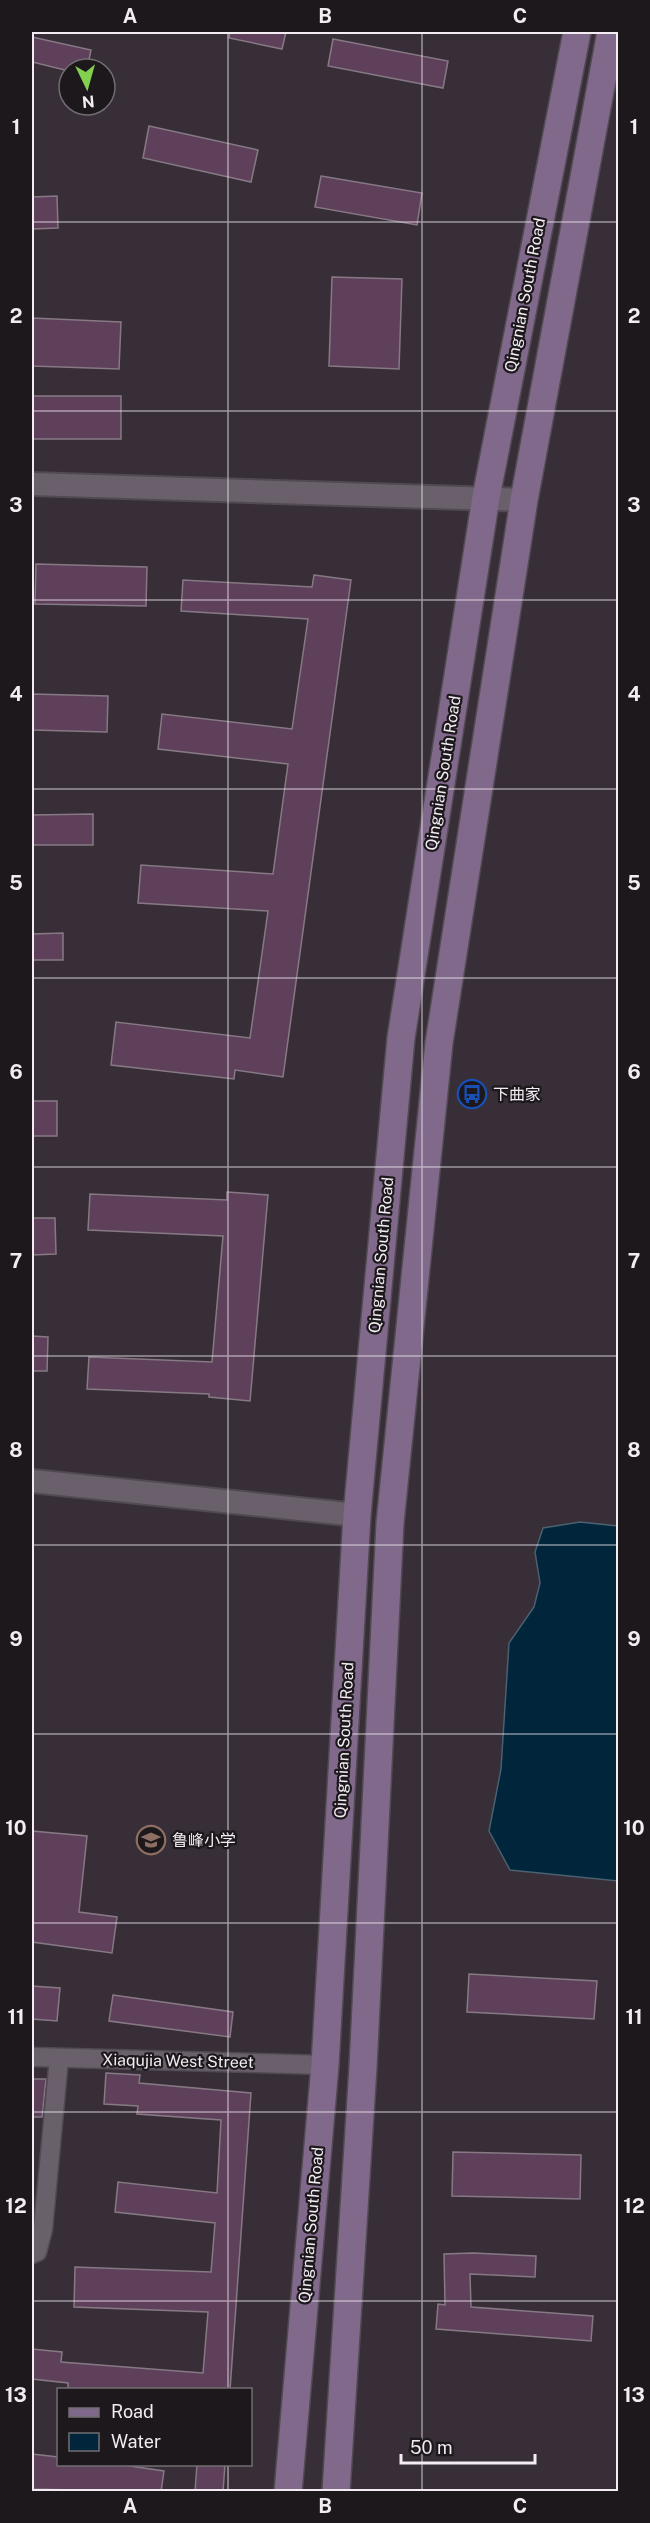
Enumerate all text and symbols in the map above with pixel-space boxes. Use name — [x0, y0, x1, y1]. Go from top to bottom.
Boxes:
text: A — [123, 4, 137, 28]
text: B — [318, 4, 332, 28]
text: C — [513, 4, 527, 28]
north arrow — [57, 57, 117, 117]
text: N — [81, 91, 95, 111]
text: 1 — [12, 115, 20, 139]
text: 1 — [630, 115, 638, 139]
street label: Qingnian South Road — [501, 216, 549, 374]
text: 2 — [10, 304, 22, 328]
text: 2 — [628, 304, 640, 328]
text: 3 — [9, 493, 23, 517]
text: 3 — [627, 493, 641, 517]
text: 4 — [9, 682, 23, 706]
text: 4 — [627, 682, 641, 706]
street label: Qingnian South Road — [421, 694, 465, 852]
text: 5 — [9, 871, 23, 895]
text: 5 — [627, 871, 641, 895]
text: 6 — [9, 1060, 23, 1084]
text: 6 — [627, 1060, 641, 1084]
bus stop icon: 下曲家 — [456, 1078, 488, 1110]
place label: 下曲家 — [493, 1085, 541, 1104]
street label: Qingnian South Road — [365, 1176, 397, 1334]
text: 7 — [10, 1249, 22, 1273]
text: 7 — [628, 1249, 640, 1273]
text: 8 — [9, 1438, 23, 1462]
text: 8 — [627, 1438, 641, 1462]
text: 9 — [9, 1627, 23, 1651]
text: 9 — [627, 1627, 641, 1651]
street label: Qingnian South Road — [330, 1661, 358, 1819]
text: 10 — [5, 1816, 27, 1840]
text: 10 — [623, 1816, 645, 1840]
school or university icon: 鲁峰小学 — [135, 1824, 167, 1856]
place label: 鲁峰小学 — [172, 1831, 236, 1850]
text: 11 — [7, 2005, 25, 2029]
text: 11 — [625, 2005, 643, 2029]
street label: Xiaqujia West Street — [102, 2050, 254, 2072]
street label: Qingnian South Road — [295, 2146, 327, 2304]
text: 12 — [5, 2194, 27, 2218]
text: 12 — [623, 2194, 645, 2218]
text: 13 — [5, 2383, 27, 2407]
text: 13 — [623, 2383, 645, 2407]
legend — [57, 2388, 252, 2466]
text: Road — [111, 2401, 154, 2422]
scale bar — [401, 2427, 534, 2465]
text: Water — [111, 2431, 161, 2452]
text: 50 m — [410, 2437, 453, 2458]
text: A — [123, 2494, 137, 2518]
text: B — [318, 2494, 332, 2518]
text: C — [513, 2494, 527, 2518]

